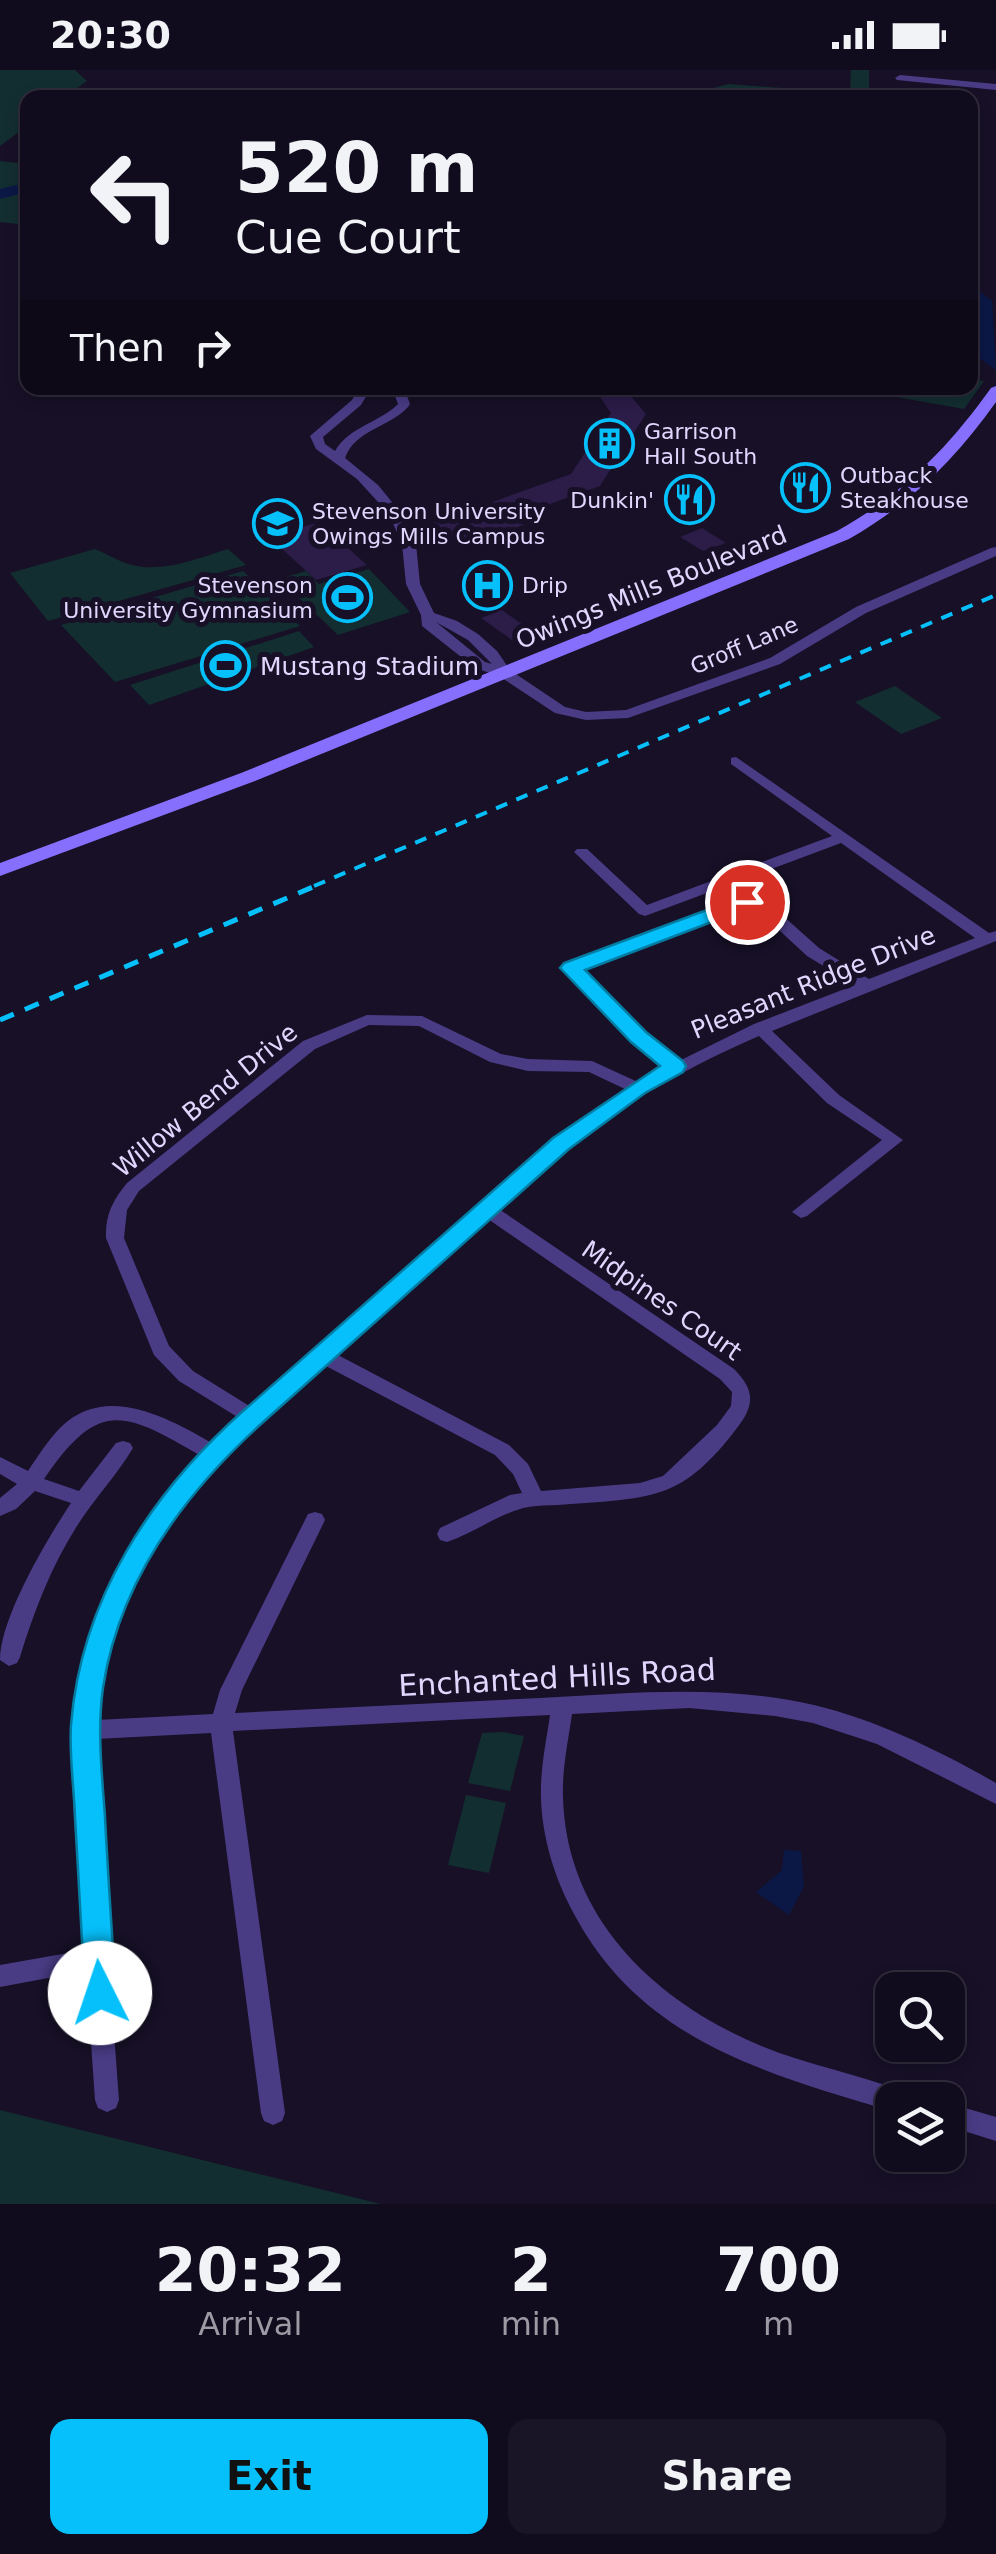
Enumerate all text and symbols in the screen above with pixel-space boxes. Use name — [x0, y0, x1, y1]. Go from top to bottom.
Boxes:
text: 20:30 — [50, 13, 171, 57]
text: 520 m — [235, 127, 478, 209]
icon: left — [70, 130, 200, 260]
text: Cue Court — [235, 211, 461, 264]
icon: right — [185, 320, 240, 375]
text: Then — [70, 326, 165, 370]
building icon: Garrison Hall South — [583, 418, 635, 470]
place label: Garrison Hall South — [644, 419, 757, 469]
restaurant icon: Outback Steakhouse — [779, 462, 831, 514]
place label: Outback Steakhouse — [840, 463, 969, 513]
restaurant icon: Dunkin' — [663, 474, 715, 526]
place label: Dunkin' — [570, 488, 654, 513]
school or university icon: Stevenson University Owings Mills Campus — [251, 498, 303, 550]
place label: Stevenson University Owings Mills Campus — [312, 499, 545, 549]
street label: Owings Mills Boulevard — [512, 520, 791, 655]
hospital icon: Drip — [461, 559, 513, 611]
sports icon: Stevenson University Gymnasium — [322, 572, 374, 624]
place label: Stevenson University Gymnasium — [63, 573, 313, 623]
place label: Drip — [522, 573, 568, 598]
street label: Groff Lane — [687, 612, 802, 679]
sports icon: Mustang Stadium — [199, 640, 251, 692]
place label: Mustang Stadium — [260, 652, 479, 681]
pin — [705, 860, 790, 945]
icon: arrive — [720, 875, 775, 930]
street label: Pleasant Ridge Drive — [687, 920, 939, 1045]
street label: Willow Bend Drive — [108, 1018, 303, 1183]
street label: Midpines Court — [576, 1235, 747, 1366]
street label: Enchanted Hills Road — [397, 1652, 717, 1703]
position arrow — [48, 1941, 152, 2045]
map controls — [875, 1972, 965, 2172]
button: search — [875, 1972, 965, 2062]
button: layers — [875, 2082, 965, 2172]
text: 20:32 — [155, 2235, 346, 2305]
text: 2 — [510, 2235, 552, 2305]
text: 700 — [716, 2235, 841, 2305]
text: Arrival — [198, 2305, 302, 2343]
text: min — [501, 2305, 561, 2343]
text: m — [763, 2305, 794, 2343]
button: Exit — [50, 2419, 488, 2534]
button: Share — [508, 2419, 946, 2534]

